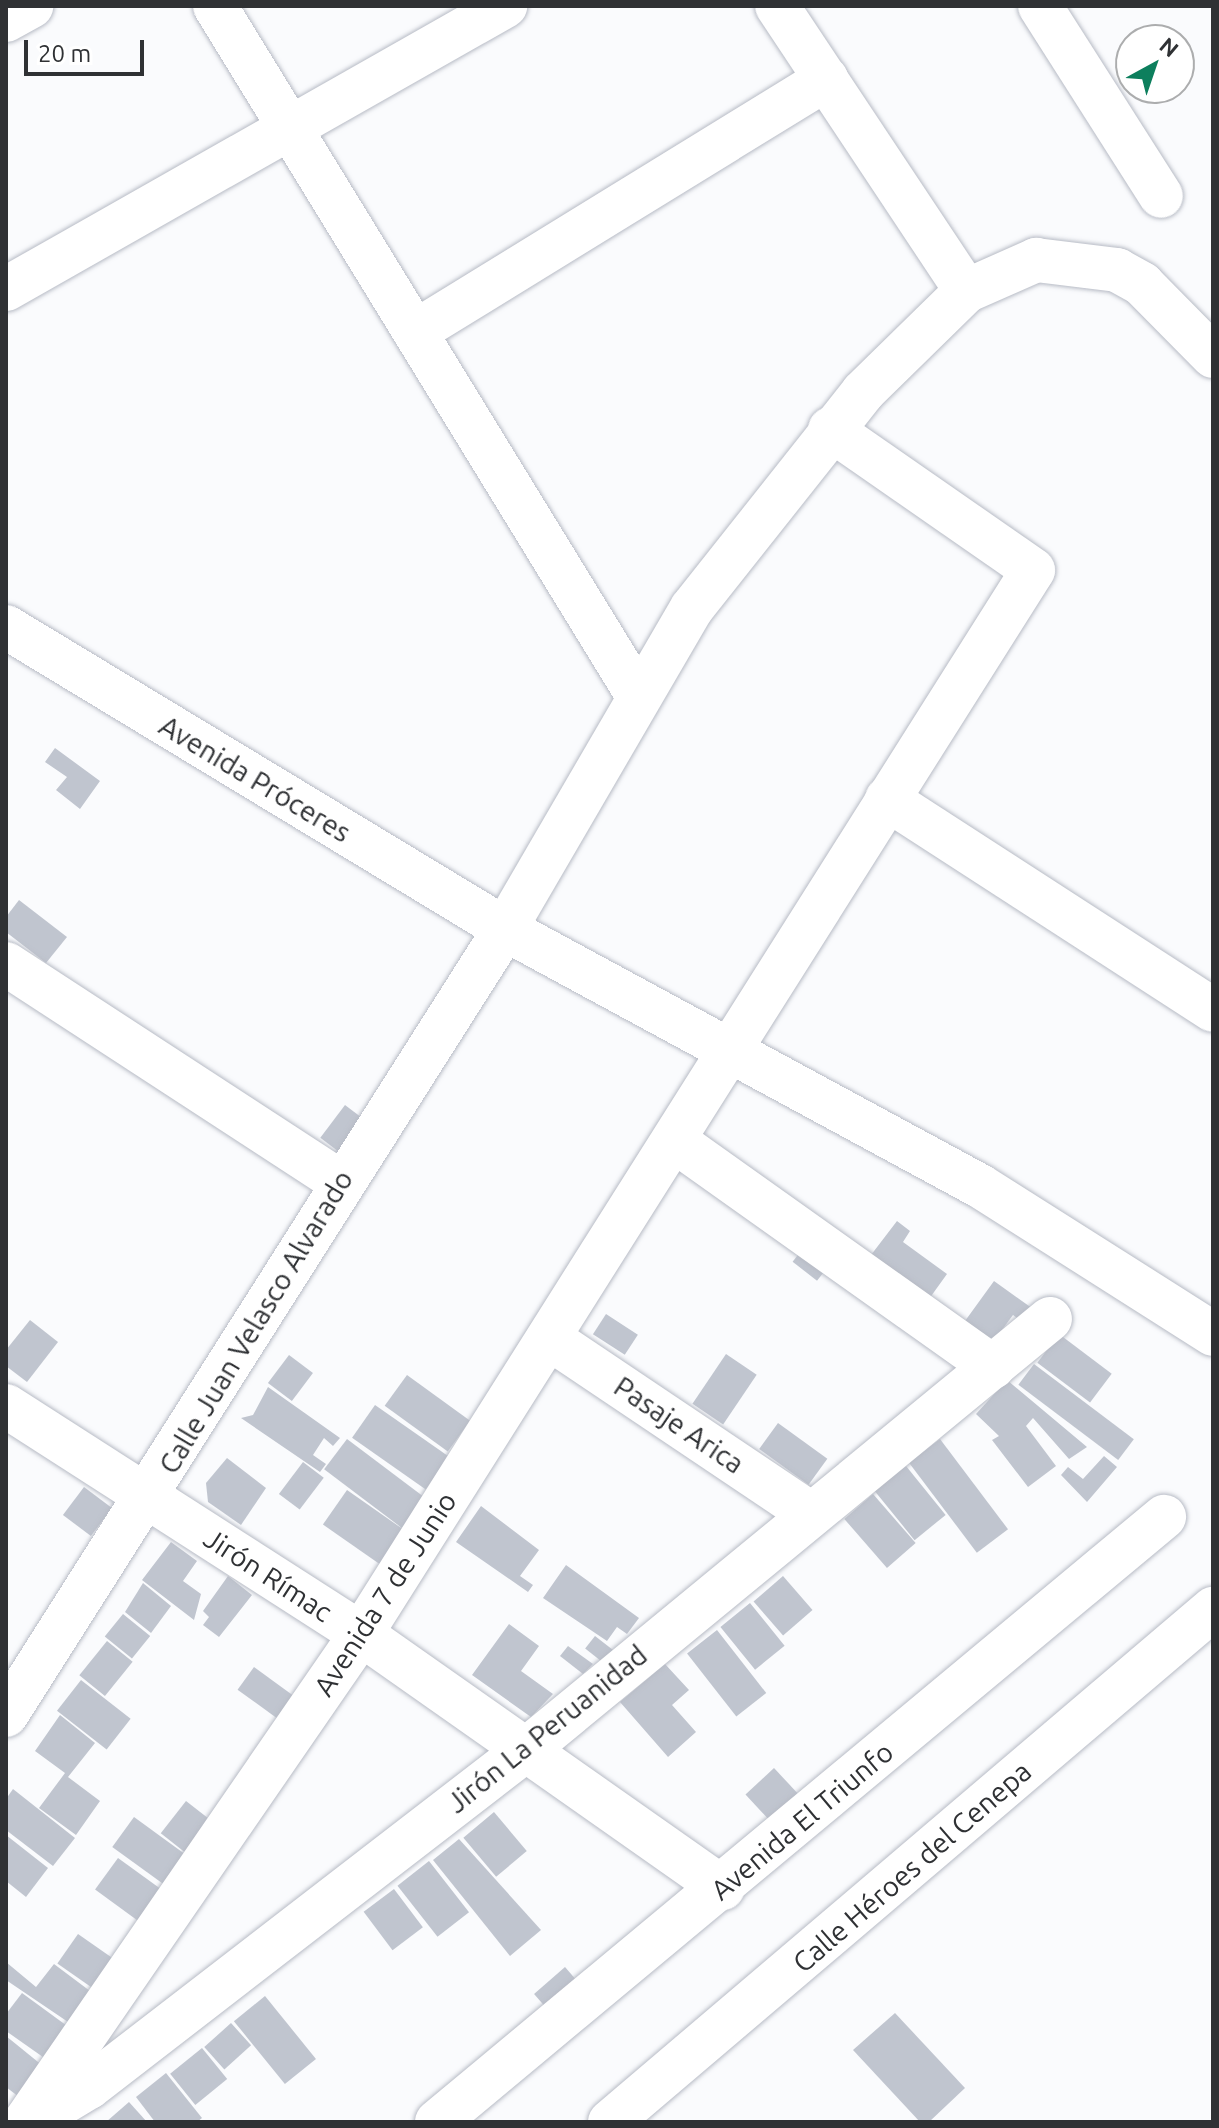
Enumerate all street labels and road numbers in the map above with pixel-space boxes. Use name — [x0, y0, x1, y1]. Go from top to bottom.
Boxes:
street label: Avenida Próceres — [153, 709, 357, 849]
street label: Calle Juan Velasco Alvarado — [152, 1164, 360, 1480]
street label: Pasaje Arica — [608, 1369, 750, 1481]
street label: Avenida 7 de Junio — [307, 1486, 463, 1702]
street label: Jirón Rímac — [198, 1521, 338, 1629]
street label: Jirón La Peruanidad — [440, 1638, 654, 1820]
street label: Avenida El Triunfo — [704, 1735, 900, 1907]
street label: Calle Héroes del Cenepa — [786, 1754, 1038, 1980]

